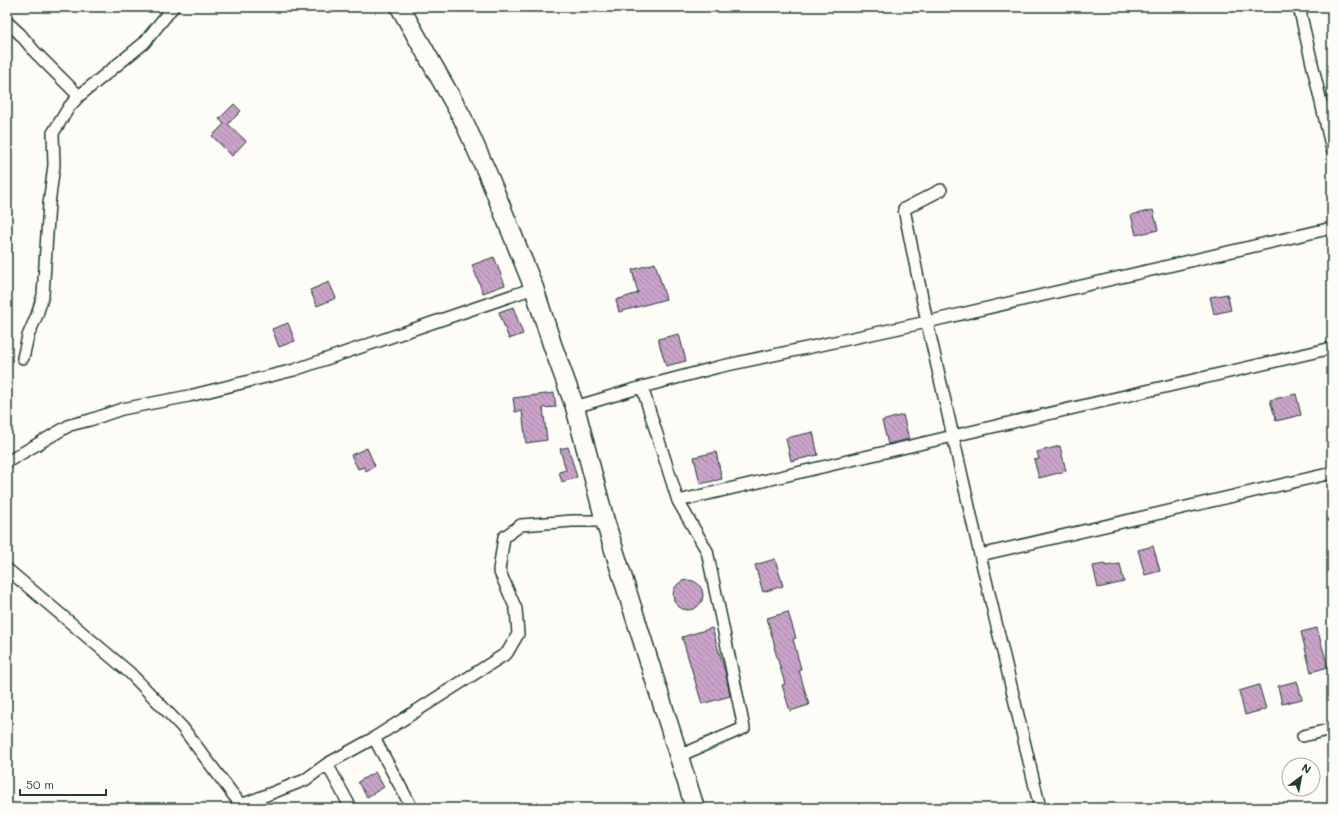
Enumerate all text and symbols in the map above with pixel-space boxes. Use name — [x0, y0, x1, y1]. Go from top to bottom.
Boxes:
north arrow — [1281, 757, 1321, 797]
text: N — [1299, 760, 1314, 777]
scale bar — [20, 771, 106, 797]
text: 50 m — [26, 776, 54, 792]

